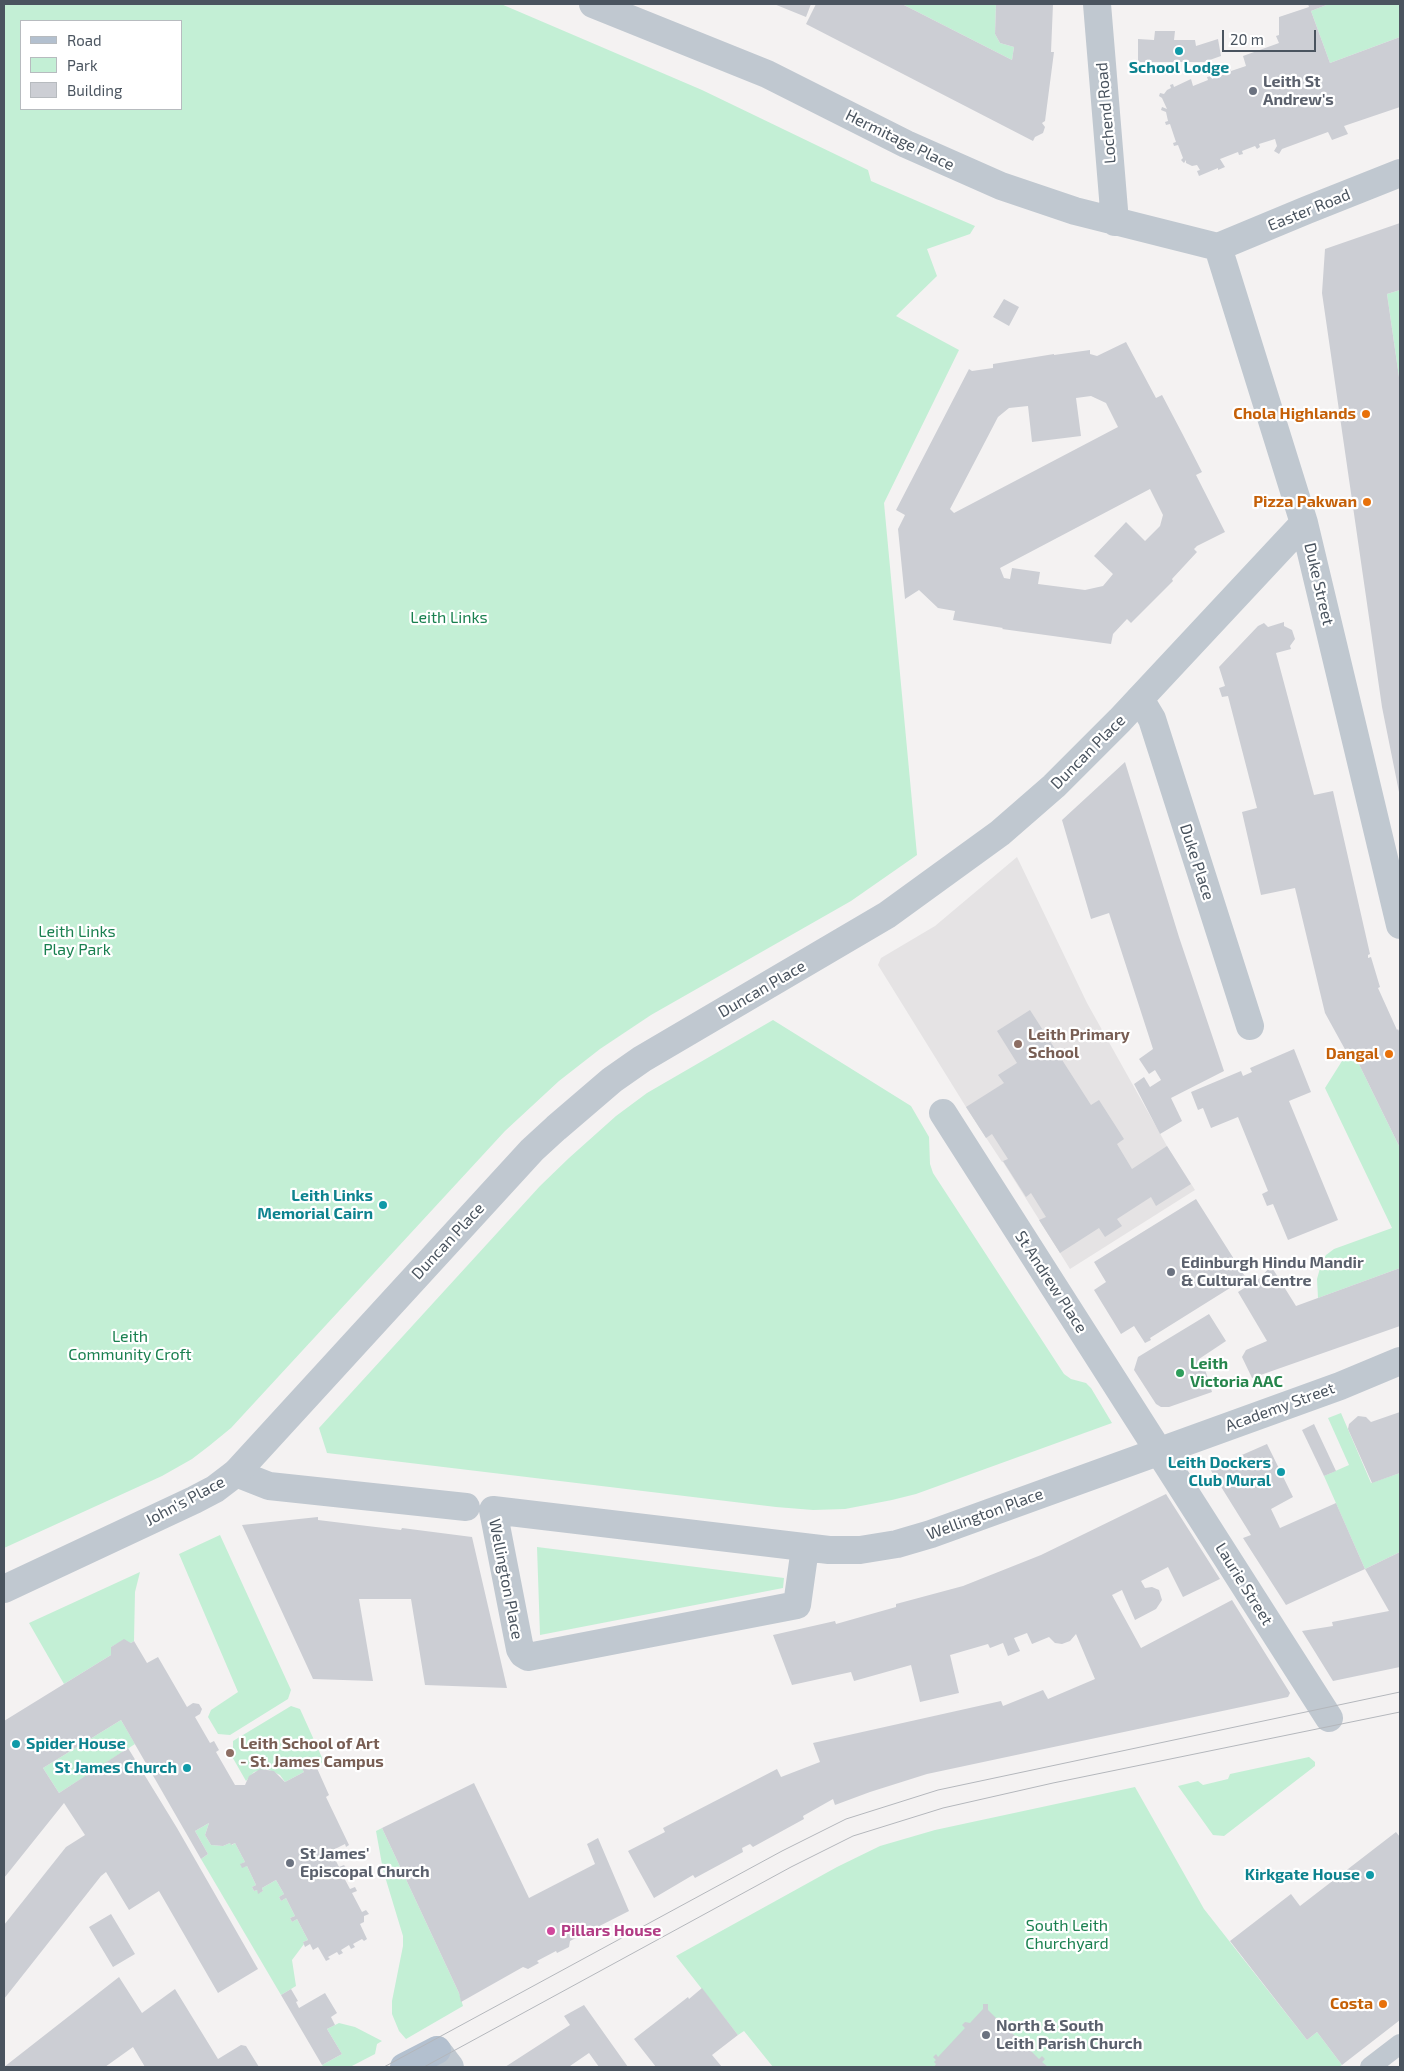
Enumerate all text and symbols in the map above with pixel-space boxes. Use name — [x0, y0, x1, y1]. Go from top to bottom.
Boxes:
legend — [20, 20, 182, 110]
scale bar — [1224, 20, 1318, 52]
text: 20 m — [1230, 30, 1264, 48]
text: Road — [67, 31, 102, 49]
marker: School Lodge — [1173, 45, 1185, 57]
text: Park — [67, 56, 98, 74]
place label: School Lodge — [1129, 58, 1229, 78]
street label: Lochend Road — [1092, 61, 1120, 165]
place label: Leith St Andrew's — [1263, 72, 1334, 110]
text: Building — [67, 81, 122, 99]
marker: Leith St Andrew's — [1247, 85, 1259, 97]
street label: Hermitage Place — [842, 105, 958, 175]
street label: Easter Road — [1265, 185, 1353, 235]
place label: Chola Highlands — [1233, 404, 1356, 424]
marker: Chola Highlands — [1360, 408, 1372, 420]
place label: Pizza Pakwan — [1253, 492, 1357, 512]
marker: Pizza Pakwan — [1361, 496, 1373, 508]
street label: Duke Street — [1300, 541, 1338, 627]
park label: Leith Links — [410, 608, 488, 628]
street label: Duncan Place — [1047, 711, 1129, 793]
street label: Duke Place — [1176, 821, 1218, 903]
park label: Leith Links Play Park — [38, 922, 116, 960]
street label: Duncan Place — [715, 956, 809, 1022]
place label: Leith Primary School — [1028, 1025, 1130, 1063]
marker: Leith Primary School — [1012, 1038, 1024, 1050]
place label: Dangal — [1326, 1044, 1379, 1064]
marker: Dangal — [1383, 1048, 1395, 1060]
place label: Leith Links Memorial Cairn — [257, 1186, 373, 1224]
marker: Leith Links Memorial Cairn — [377, 1199, 389, 1211]
street label: Duncan Place — [408, 1199, 488, 1283]
street label: St Andrew Place — [1011, 1227, 1091, 1337]
place label: Edinburgh Hindu Mandir & Cultural Centre — [1181, 1253, 1364, 1291]
marker: Edinburgh Hindu Mandir & Cultural Centre — [1165, 1266, 1177, 1278]
park label: Leith Community Croft — [68, 1327, 192, 1365]
place label: Leith Victoria AAC — [1190, 1354, 1283, 1392]
marker: Leith Victoria AAC — [1174, 1367, 1186, 1379]
street label: Academy Street — [1223, 1378, 1337, 1436]
place label: Leith Dockers Club Mural — [1168, 1453, 1271, 1491]
marker: Leith Dockers Club Mural — [1275, 1466, 1287, 1478]
street label: John's Place — [142, 1472, 228, 1530]
street label: Wellington Place — [924, 1484, 1046, 1544]
street label: Wellington Place — [485, 1517, 527, 1641]
street label: Laurie Street — [1211, 1539, 1277, 1629]
place label: Spider House — [26, 1734, 126, 1754]
place label: Leith School of Art - St. James Campus — [240, 1734, 384, 1772]
marker: Spider House — [10, 1738, 22, 1750]
marker: Leith School of Art - St. James Campus — [224, 1747, 236, 1759]
place label: St James Church — [55, 1758, 177, 1778]
marker: St James Church — [181, 1762, 193, 1774]
place label: St James' Episcopal Church — [300, 1844, 430, 1882]
marker: St James' Episcopal Church — [284, 1857, 296, 1869]
place label: Kirkgate House — [1245, 1865, 1360, 1885]
marker: Kirkgate House — [1364, 1869, 1376, 1881]
park label: South Leith Churchyard — [1025, 1916, 1109, 1954]
place label: Pillars House — [561, 1921, 661, 1941]
marker: Pillars House — [545, 1925, 557, 1937]
place label: Costa — [1330, 1994, 1373, 2014]
marker: Costa — [1377, 1998, 1389, 2010]
place label: North & South Leith Parish Church — [996, 2016, 1142, 2054]
marker: North & South Leith Parish Church — [980, 2029, 992, 2041]

